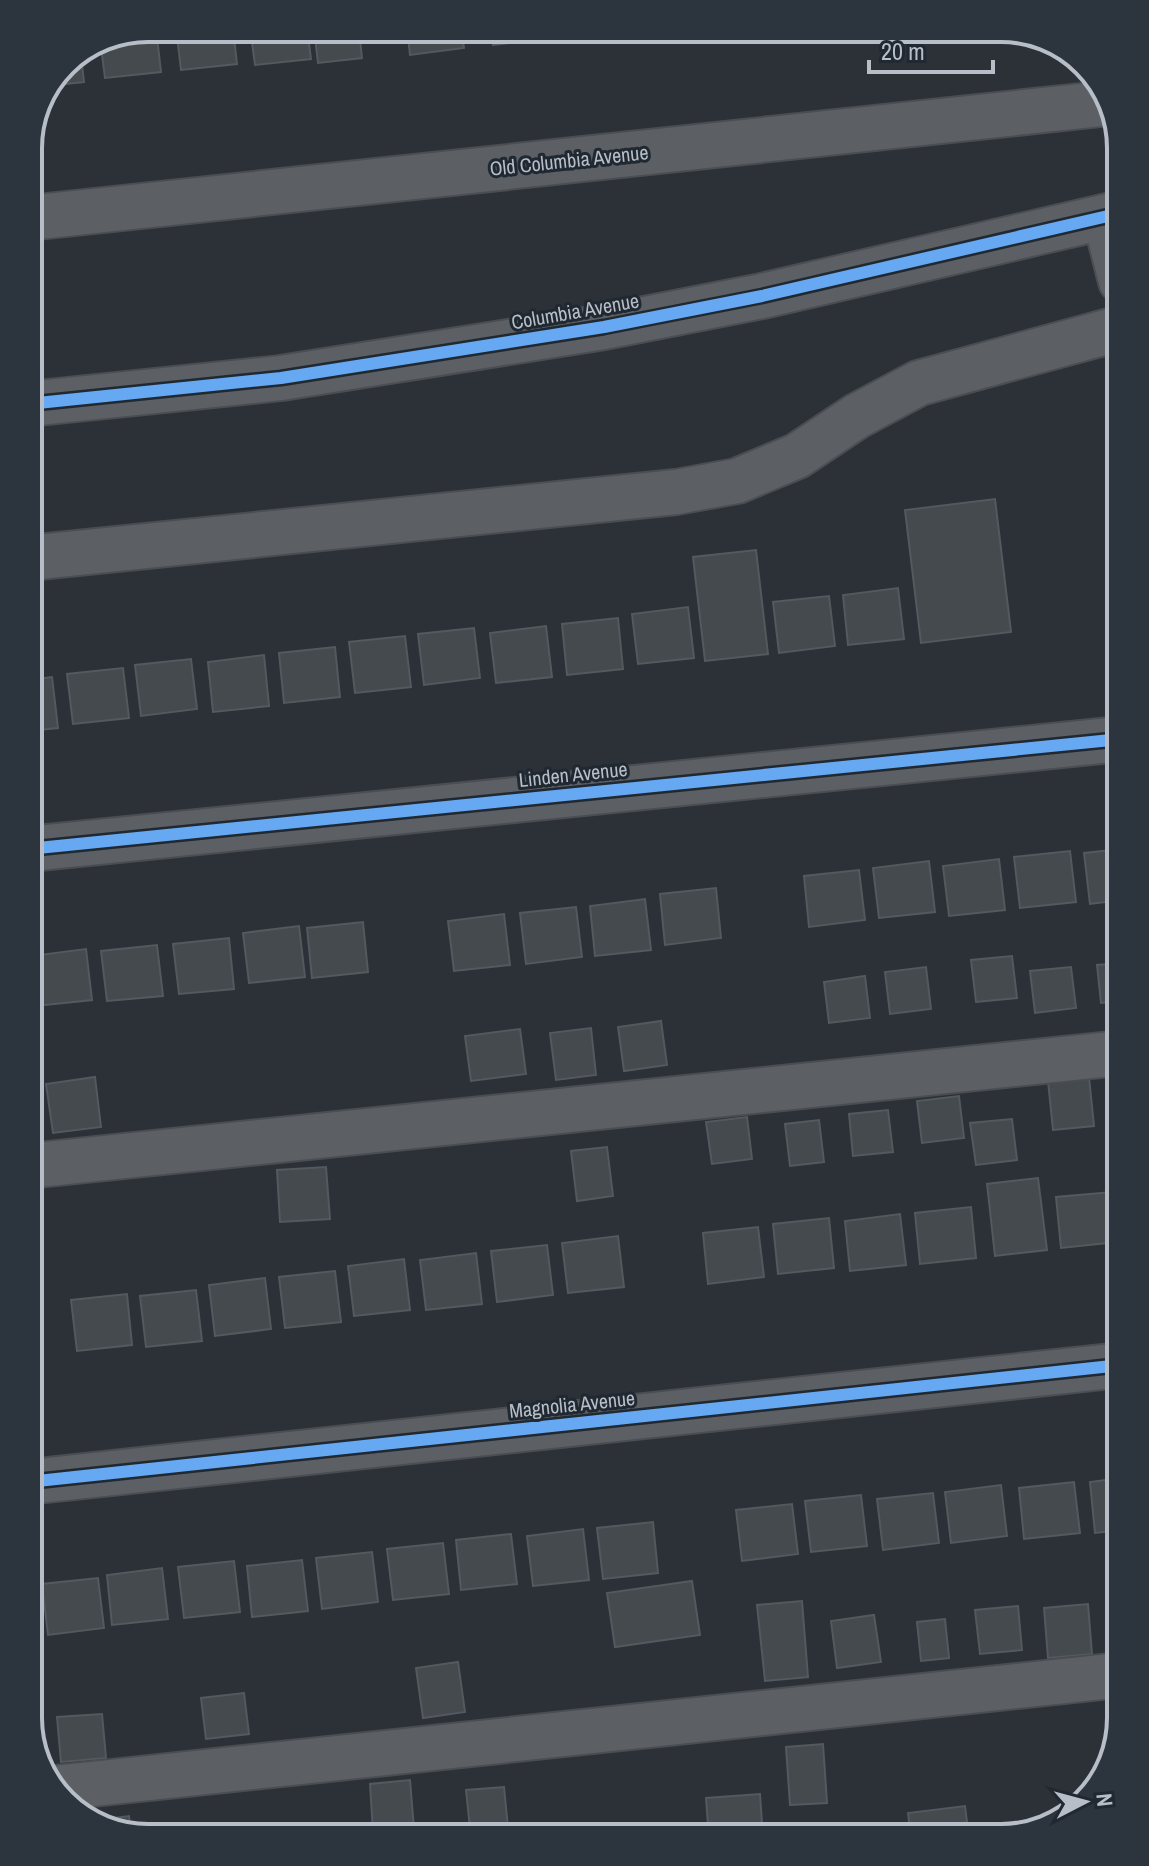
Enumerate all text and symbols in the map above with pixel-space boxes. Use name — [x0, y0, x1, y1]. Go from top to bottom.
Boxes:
scale bar — [869, 24, 993, 74]
text: 20 m — [881, 35, 925, 67]
street label: Old Columbia Avenue — [488, 138, 650, 182]
street label: Columbia Avenue — [509, 286, 641, 336]
street label: Linden Avenue — [517, 755, 629, 793]
street label: Magnolia Avenue — [508, 1384, 636, 1424]
north arrow — [1045, 1762, 1125, 1842]
text: N — [1089, 1792, 1120, 1808]

